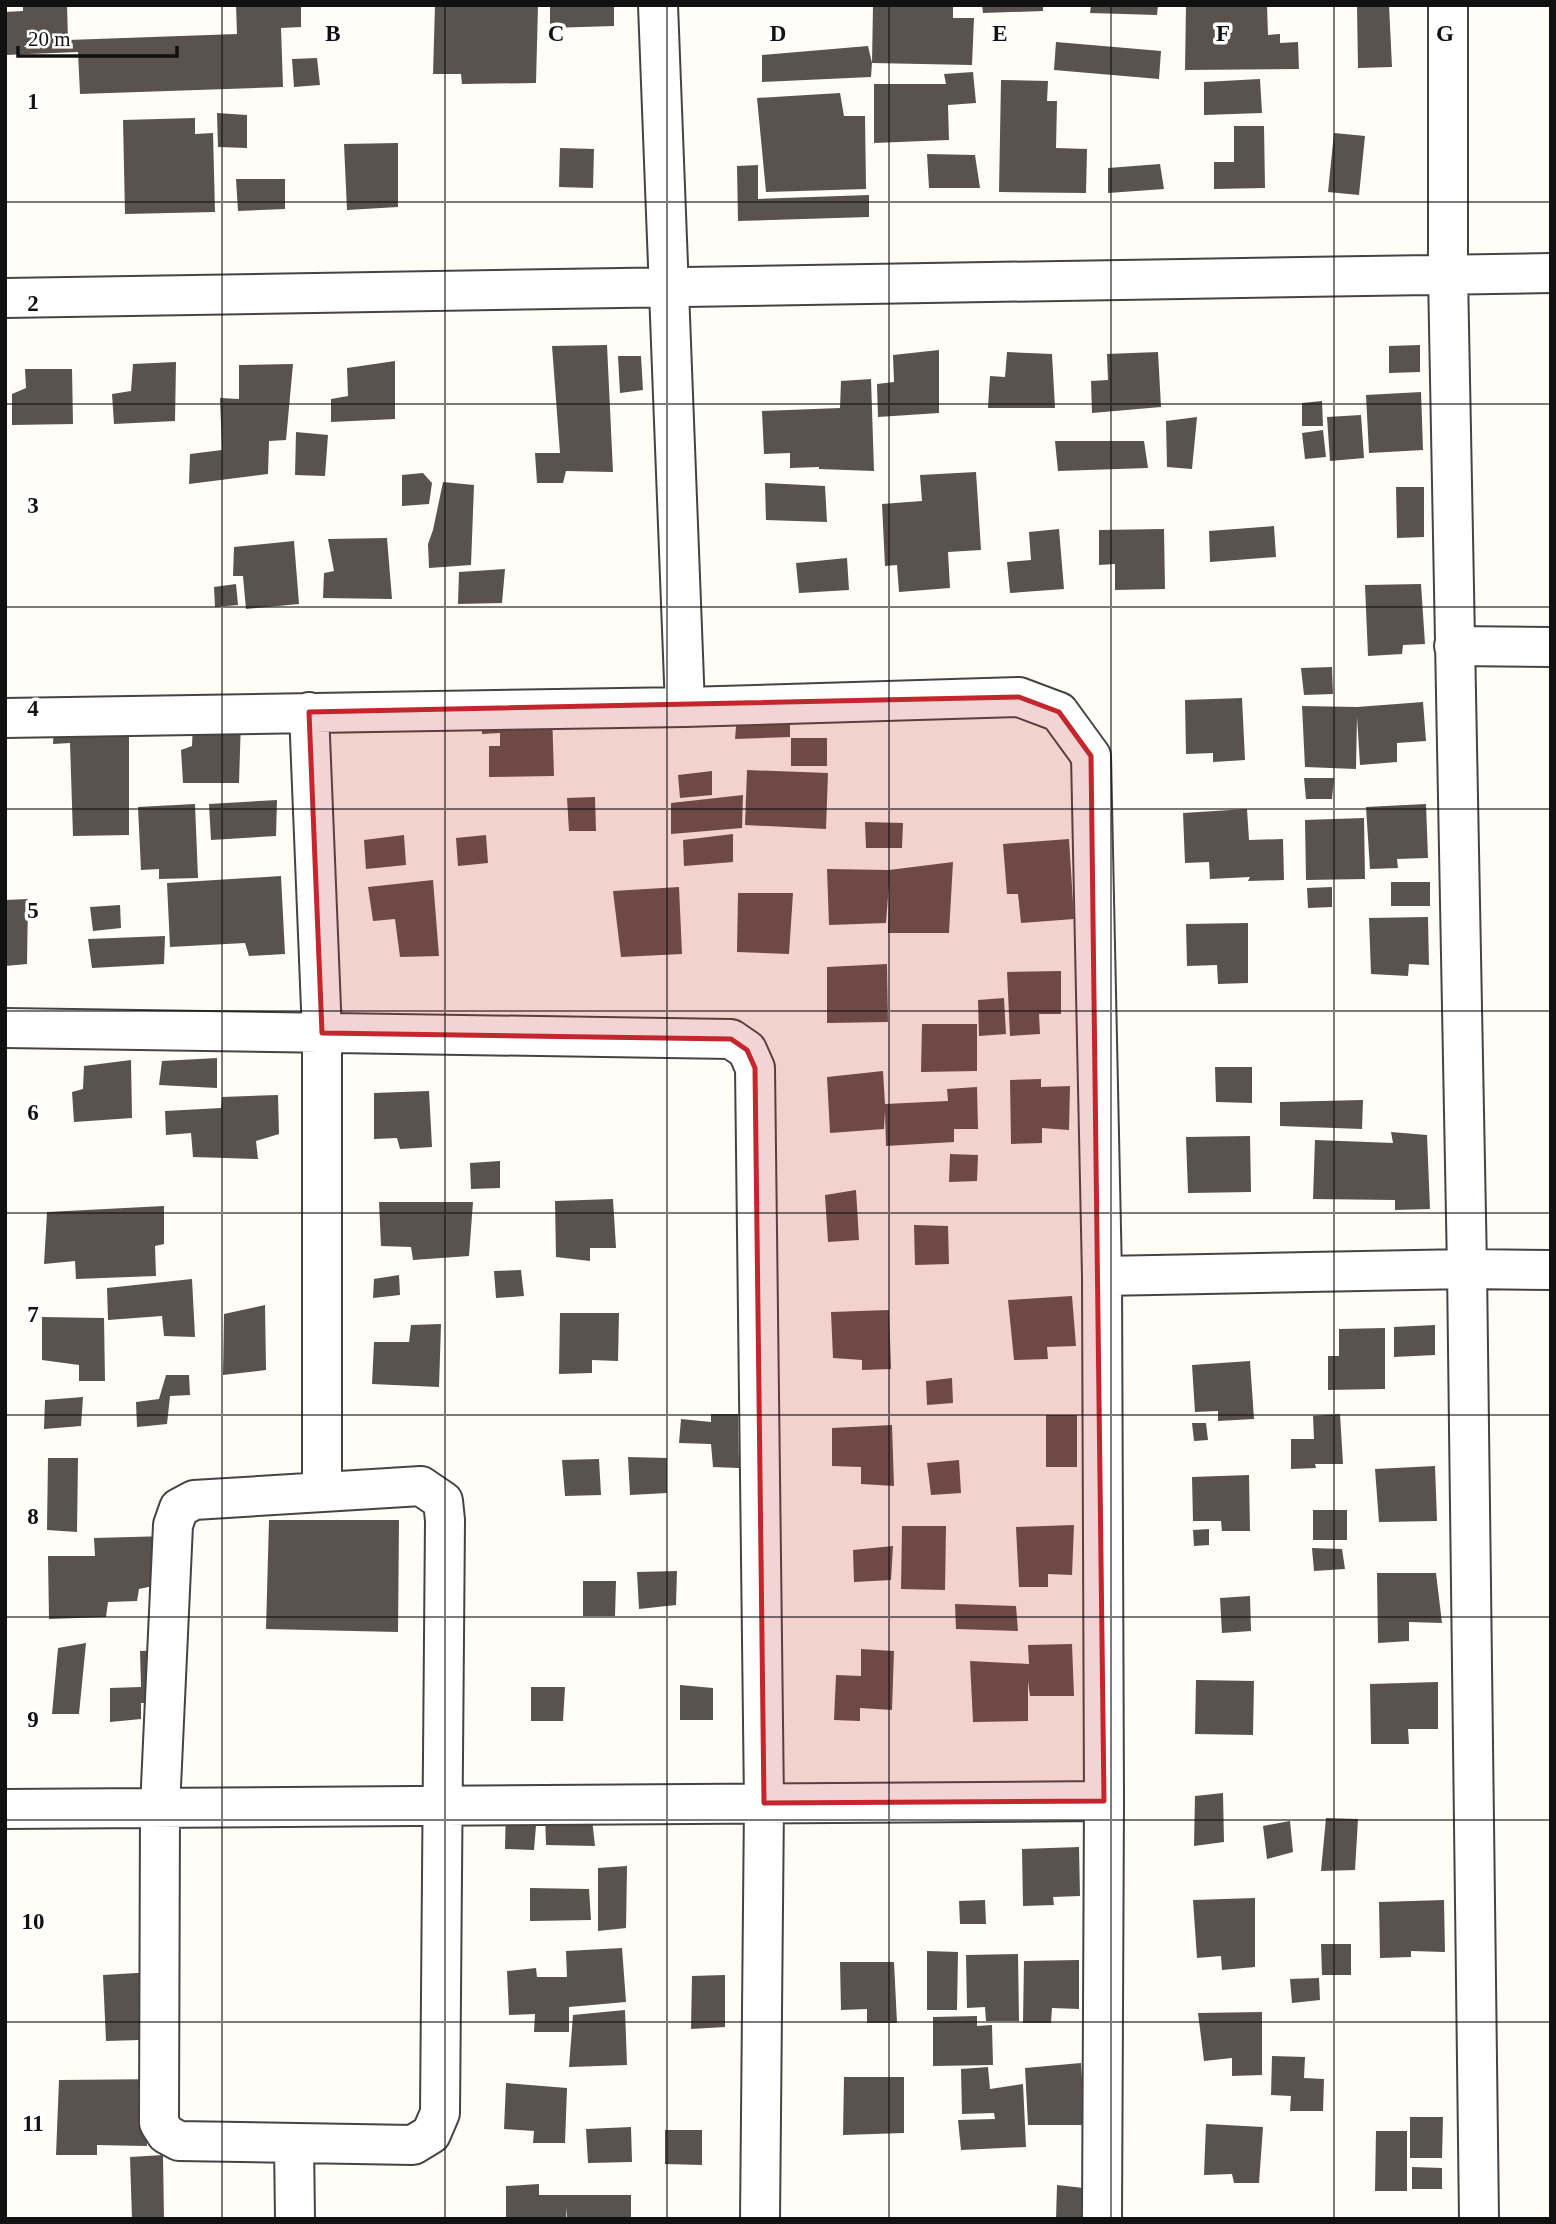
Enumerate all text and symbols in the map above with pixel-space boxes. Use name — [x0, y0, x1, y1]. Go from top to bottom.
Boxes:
scale bar — [18, 14, 177, 58]
text: B — [325, 21, 341, 46]
text: C — [548, 21, 564, 46]
text: D — [770, 21, 786, 46]
text: E — [992, 21, 1008, 46]
text: F — [1216, 21, 1230, 46]
text: G — [1436, 21, 1454, 46]
text: 20 m — [28, 27, 71, 51]
text: 1 — [27, 89, 39, 114]
text: 2 — [27, 291, 39, 316]
text: 3 — [27, 493, 39, 518]
text: 4 — [27, 696, 39, 721]
text: 5 — [27, 898, 39, 923]
text: 6 — [27, 1100, 39, 1125]
text: 7 — [27, 1302, 39, 1327]
text: 8 — [27, 1504, 39, 1529]
text: 9 — [27, 1707, 39, 1732]
text: 10 — [22, 1909, 45, 1934]
text: 11 — [22, 2111, 44, 2136]

